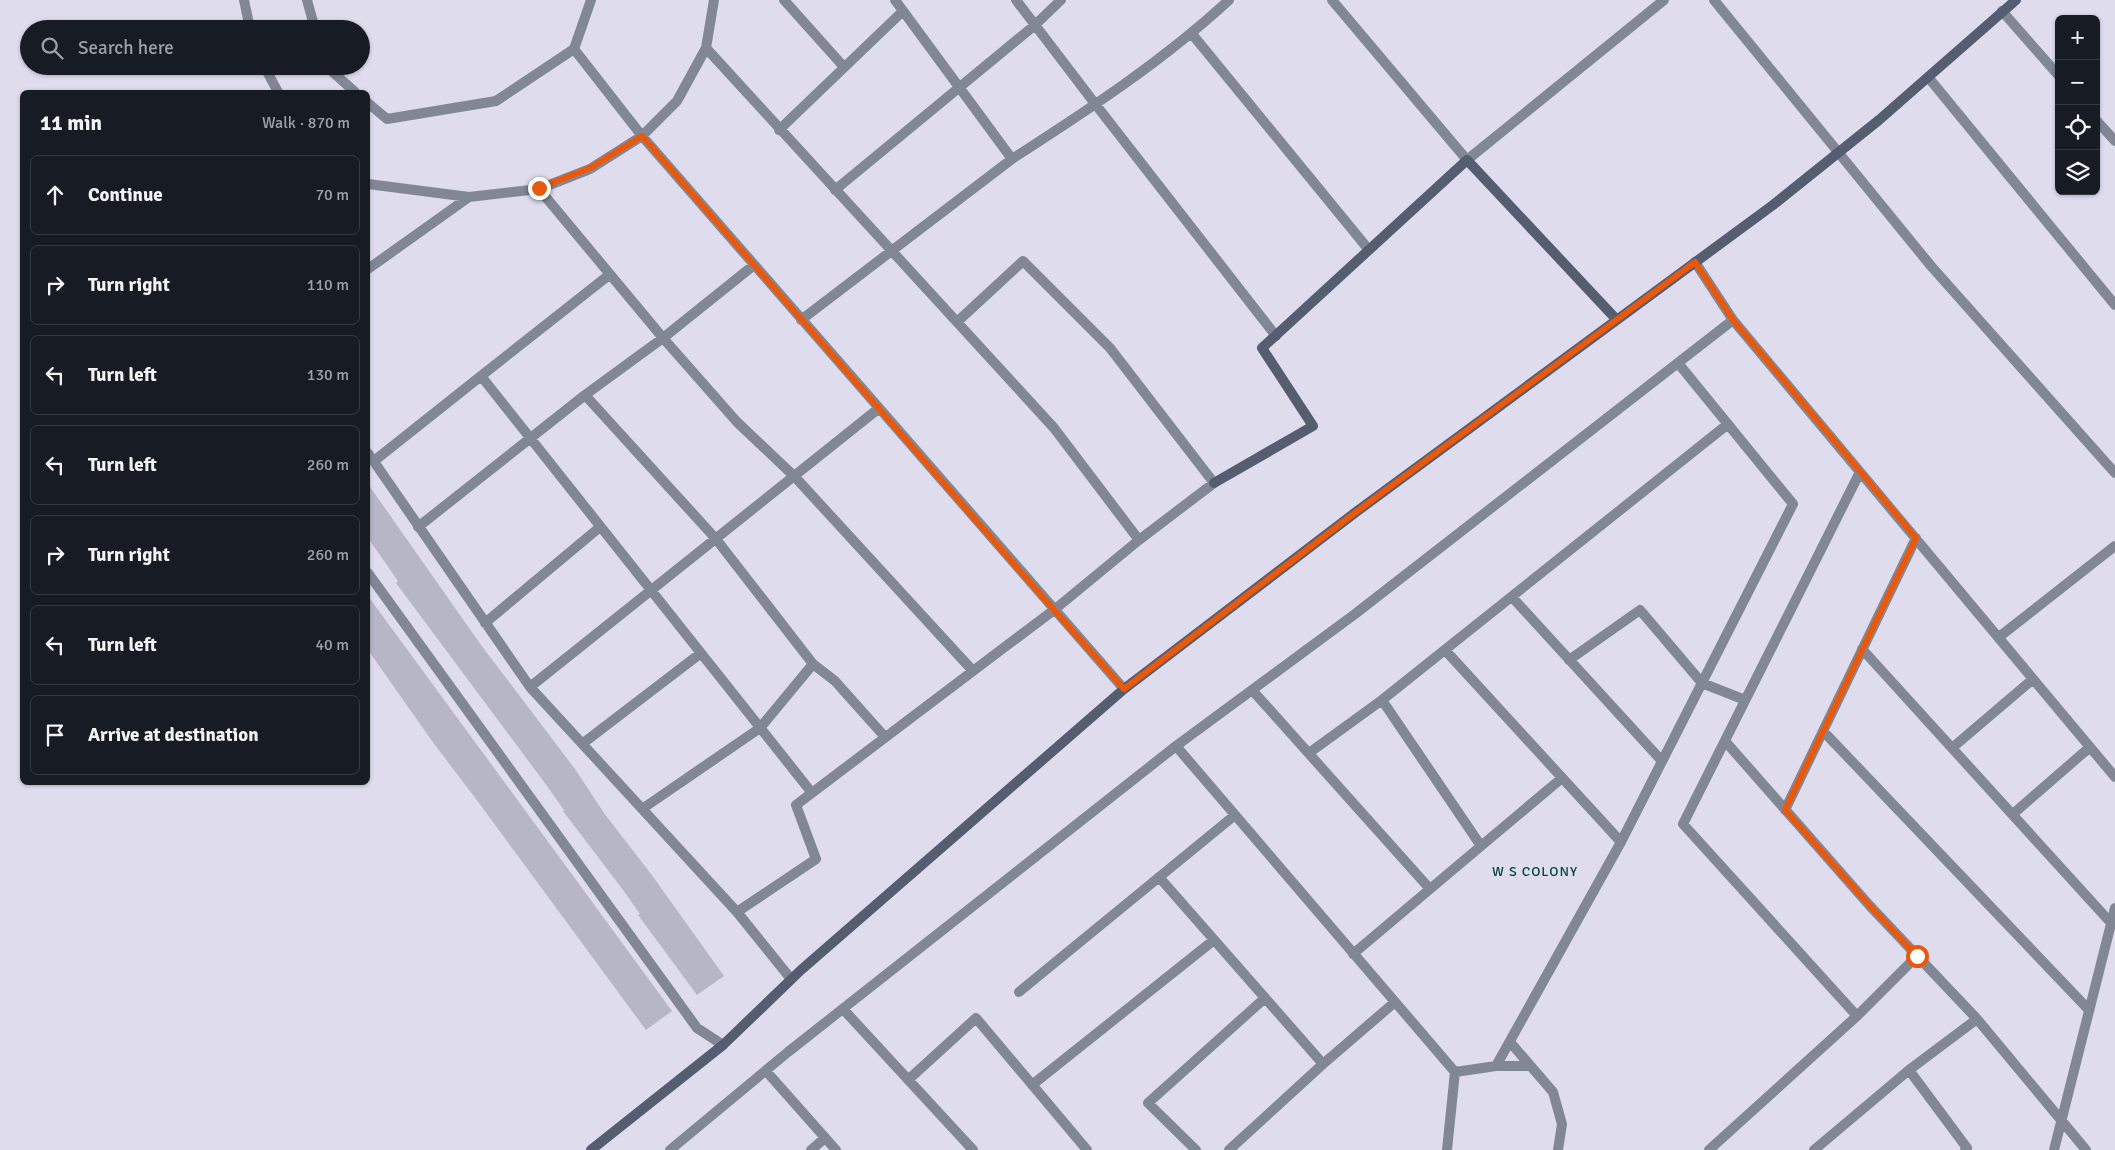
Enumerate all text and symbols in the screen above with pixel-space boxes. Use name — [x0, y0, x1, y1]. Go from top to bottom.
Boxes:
map controls — [2055, 15, 2100, 195]
button: + — [2055, 15, 2100, 60]
search box — [20, 20, 370, 75]
icon: search — [38, 34, 66, 62]
text: Search here — [78, 36, 174, 60]
button: − — [2055, 60, 2100, 105]
button: locate — [2055, 105, 2100, 150]
text: 11 min — [40, 110, 102, 136]
text: Walk · 870 m — [262, 113, 350, 133]
button: layers — [2055, 150, 2100, 195]
route end — [528, 177, 551, 200]
icon: ahead — [41, 181, 69, 209]
text: Continue — [88, 183, 163, 207]
text: 70 m — [315, 185, 349, 205]
icon: right — [41, 271, 69, 299]
text: Turn right — [88, 273, 170, 297]
text: 110 m — [307, 275, 349, 295]
icon: left — [41, 361, 69, 389]
text: Turn left — [88, 363, 157, 387]
text: 130 m — [307, 365, 349, 385]
icon: left — [41, 451, 69, 479]
text: Turn left — [88, 453, 157, 477]
text: 260 m — [307, 455, 349, 475]
icon: right — [41, 541, 69, 569]
text: Turn right — [88, 543, 170, 567]
text: 260 m — [307, 545, 349, 565]
icon: left — [41, 631, 69, 659]
text: Turn left — [88, 633, 157, 657]
text: 40 m — [315, 635, 349, 655]
icon: arrive — [41, 721, 69, 749]
text: Arrive at destination — [88, 723, 259, 747]
district label: W S COLONY — [1492, 863, 1578, 880]
route start — [1906, 945, 1929, 968]

